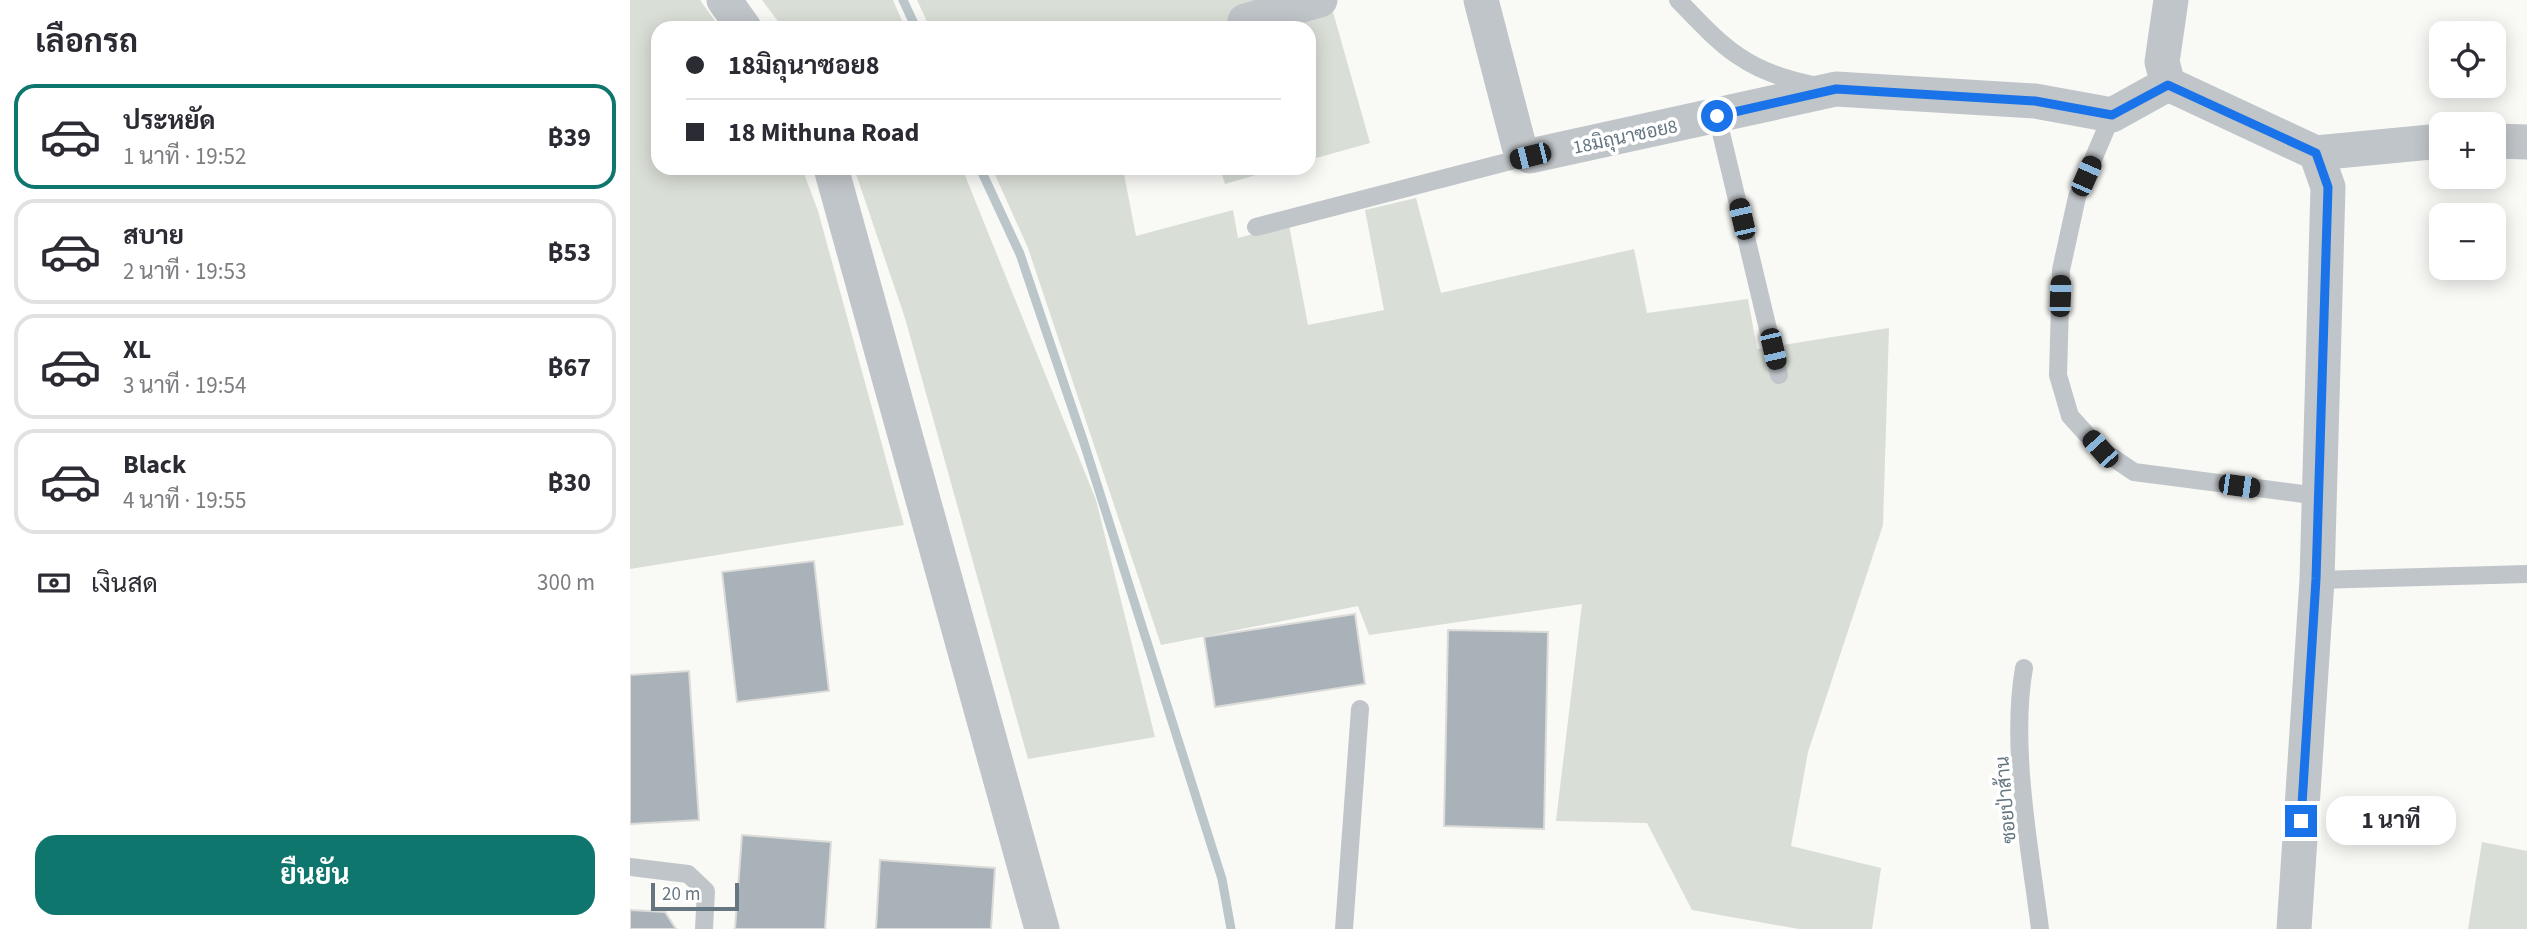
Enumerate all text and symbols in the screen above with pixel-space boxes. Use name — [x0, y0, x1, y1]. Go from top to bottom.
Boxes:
text: เลือกรถ — [35, 19, 138, 65]
map controls — [2429, 21, 2506, 280]
button: locate — [2429, 21, 2506, 98]
text: 18มิถุนาซอย8 — [728, 47, 880, 84]
route start — [1701, 100, 1733, 132]
text: ประหยัด — [123, 102, 216, 139]
icon: car — [39, 105, 102, 168]
button: + — [2429, 112, 2506, 189]
street label: 18มิถุนาซอย8 — [1571, 113, 1680, 162]
text: 18 Mithuna Road — [728, 114, 919, 151]
text: ฿39 — [548, 119, 591, 156]
text: 1 นาที · 19:52 — [123, 140, 246, 173]
car — [1508, 141, 1553, 171]
car — [2068, 153, 2105, 199]
car — [1728, 196, 1757, 242]
button: − — [2429, 203, 2506, 280]
text: สบาย — [123, 217, 184, 254]
icon: car — [39, 220, 102, 283]
text: ฿53 — [548, 234, 591, 271]
text: 2 นาที · 19:53 — [123, 255, 246, 288]
car — [2049, 275, 2072, 317]
car — [1759, 326, 1788, 372]
text: XL — [123, 331, 151, 368]
icon: car — [39, 335, 102, 398]
text: ฿67 — [548, 349, 591, 386]
text: 3 นาที · 19:54 — [123, 369, 246, 402]
car — [2079, 426, 2122, 472]
text: Black — [123, 446, 186, 483]
icon: car — [39, 450, 102, 513]
text: ฿30 — [548, 464, 591, 501]
car — [2217, 473, 2262, 499]
text: 4 นาที · 19:55 — [123, 484, 246, 517]
icon: cash — [35, 564, 73, 602]
text: เงินสด — [91, 565, 158, 602]
text: 300 m — [537, 566, 595, 599]
street label: ซอยป่าส้าน — [1989, 755, 2024, 845]
callout: 1 นาที — [2326, 796, 2455, 846]
text: 1 นาที — [2361, 804, 2421, 837]
route end — [2285, 805, 2317, 837]
button: ยืนยัน — [35, 835, 595, 915]
scale bar — [651, 880, 738, 912]
text: 20 m — [662, 881, 700, 908]

